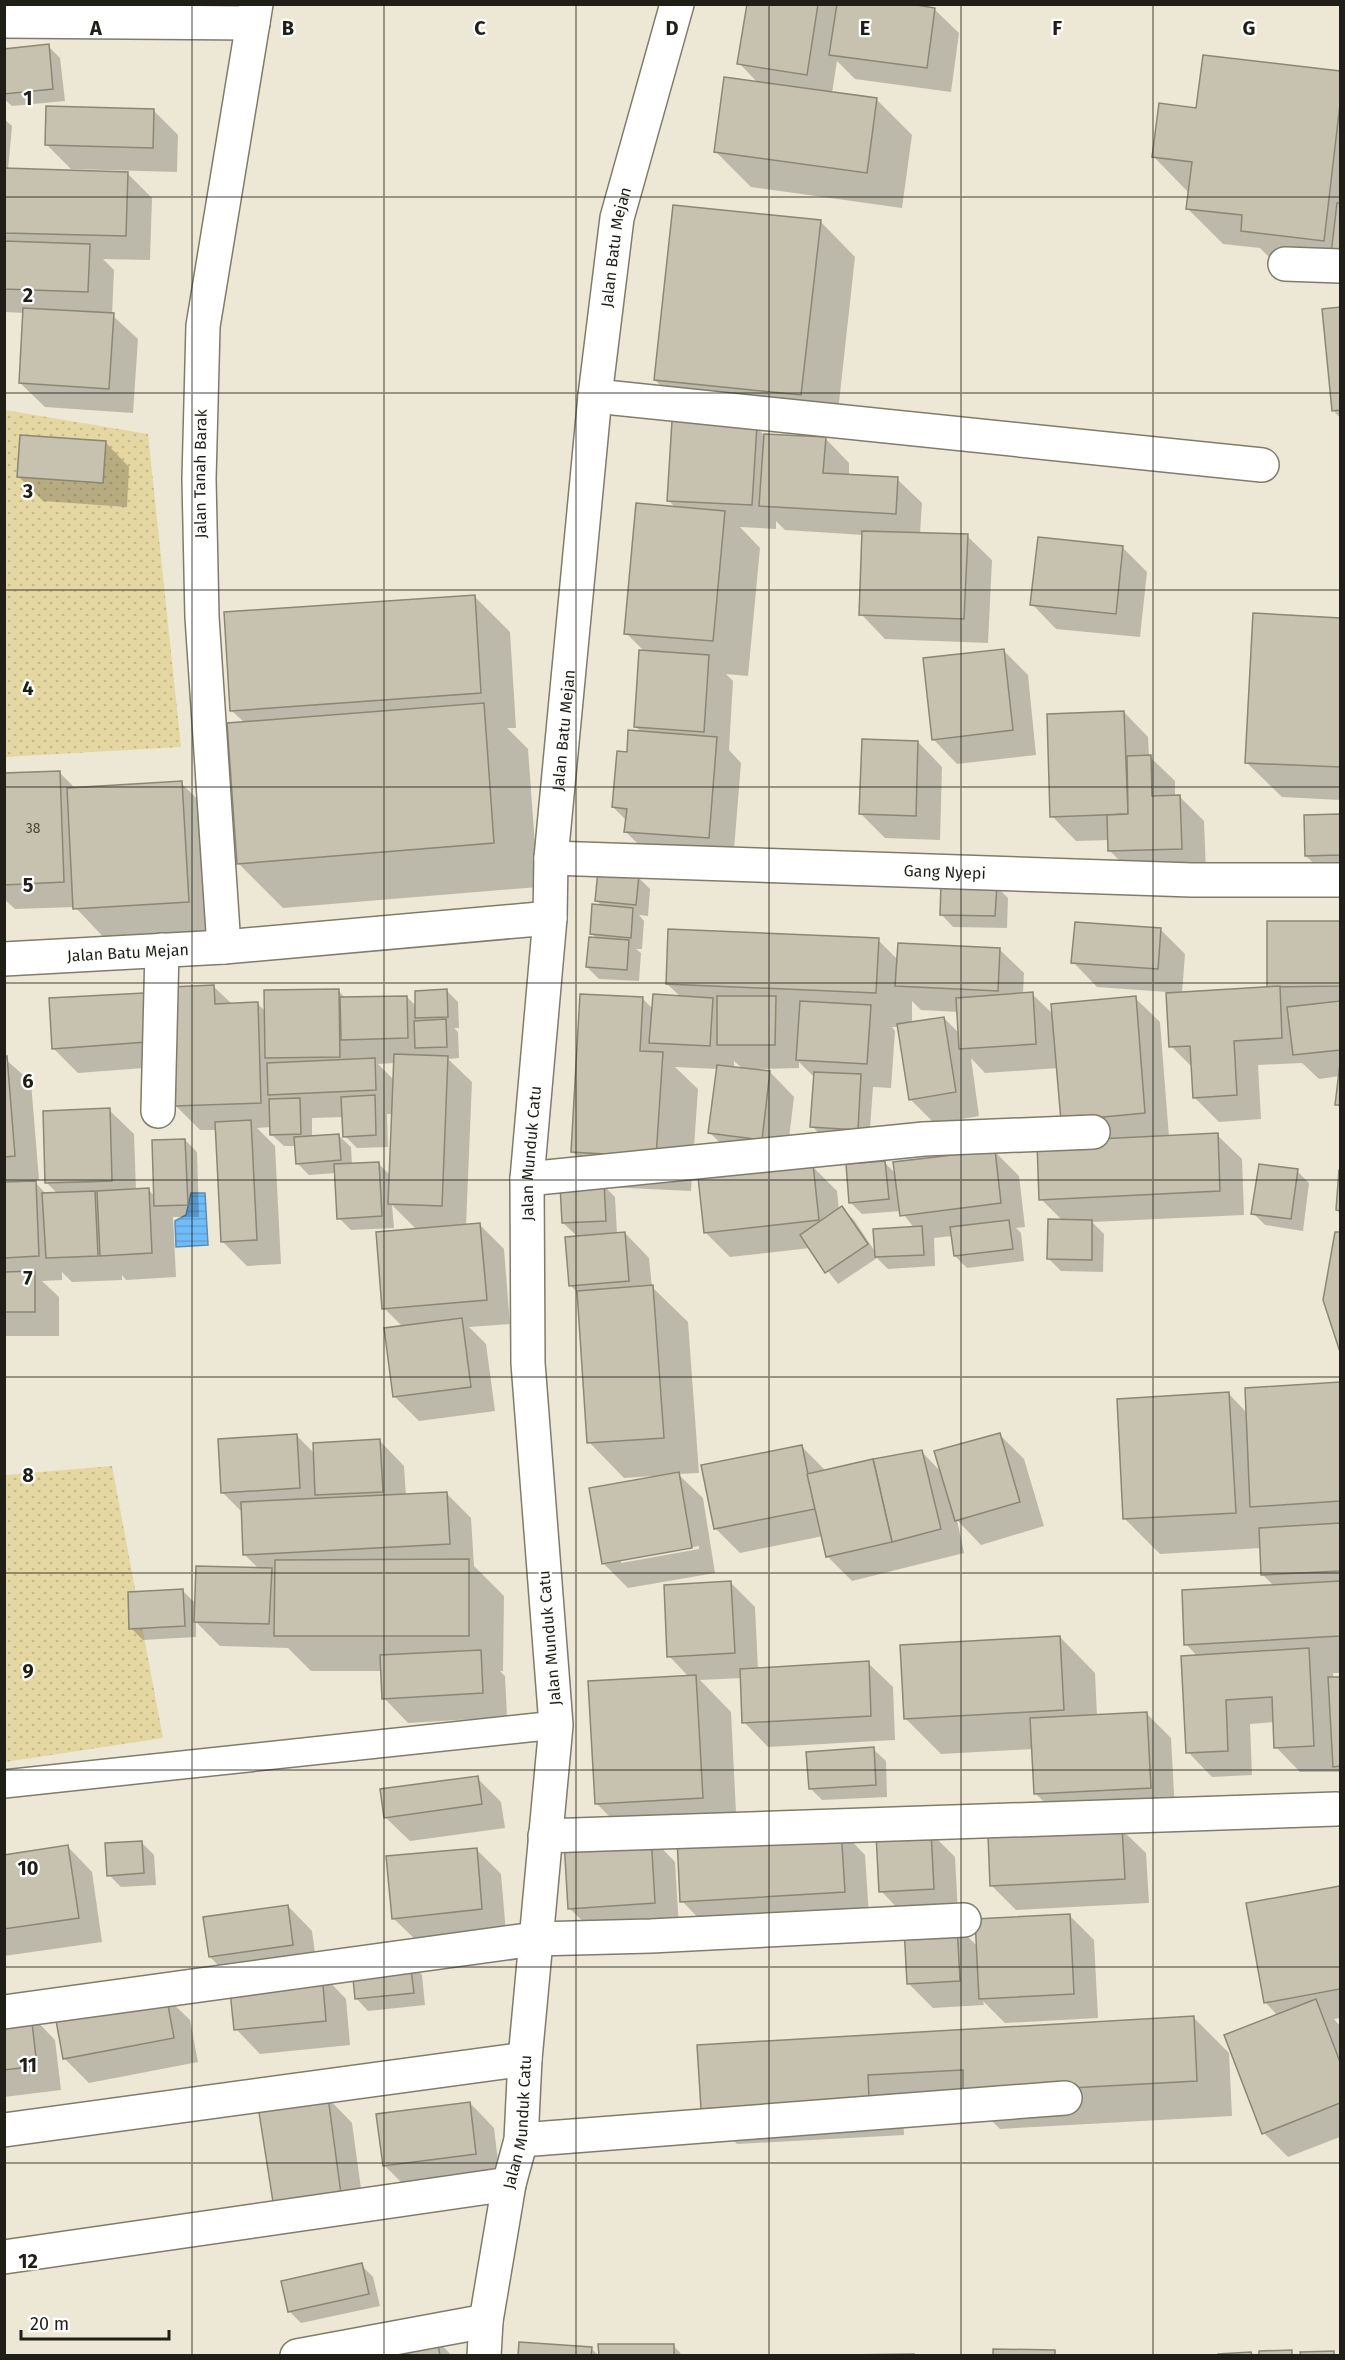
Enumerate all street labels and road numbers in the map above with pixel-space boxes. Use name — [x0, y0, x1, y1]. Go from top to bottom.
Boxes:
street label: Jalan Batu Mejan — [597, 185, 635, 309]
street label: Jalan Tanah Barak — [190, 408, 211, 539]
street label: Jalan Batu Mejan — [548, 669, 579, 792]
street label: Gang Nyepi — [903, 861, 986, 883]
street label: Jalan Batu Mejan — [66, 940, 189, 966]
street label: Jalan Munduk Catu — [518, 1085, 545, 1221]
street label: Jalan Munduk Catu — [534, 1570, 565, 1706]
street label: Jalan Munduk Catu — [499, 2054, 535, 2190]

